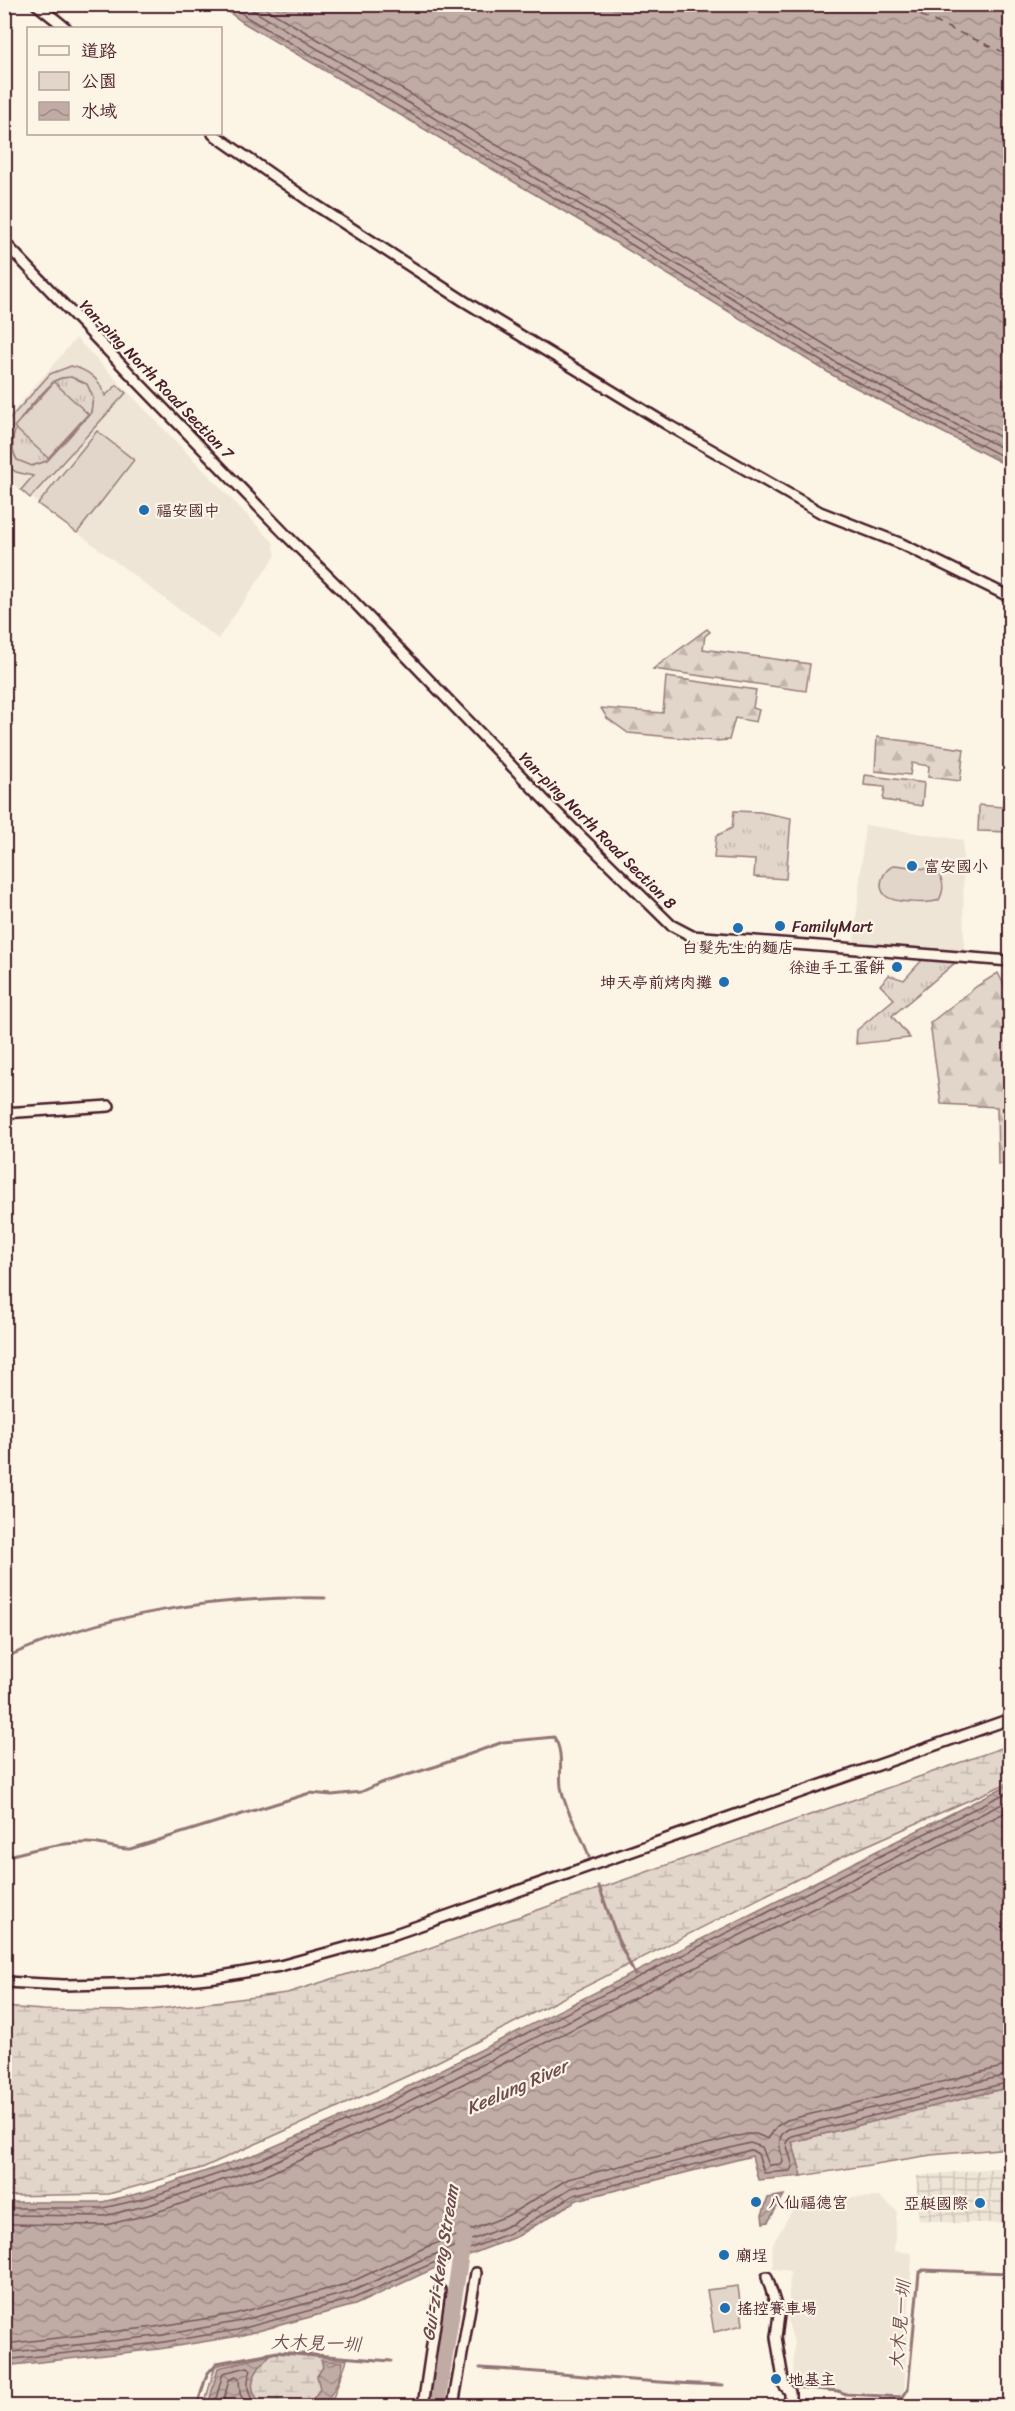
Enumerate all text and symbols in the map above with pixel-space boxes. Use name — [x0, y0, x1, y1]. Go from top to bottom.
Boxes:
legend — [27, 27, 222, 135]
text: 道路 — [81, 35, 117, 67]
text: 公園 — [81, 65, 117, 97]
text: 水域 — [81, 95, 117, 127]
street label: Yan-ping North Road Section 7 — [72, 292, 242, 467]
place label: 福安國中 — [156, 496, 220, 525]
marker: 福安國中 — [137, 503, 151, 517]
street label: Yan-ping North Road Section 8 — [512, 744, 684, 917]
place label: 富安國小 — [924, 852, 988, 881]
marker: 富安國小 — [905, 859, 919, 873]
place label: FamilyMart — [792, 912, 873, 941]
marker: FamilyMart — [773, 919, 787, 933]
marker: 白髮先生的麵店 — [731, 921, 745, 935]
place label: 白髮先生的麵店 — [682, 933, 794, 962]
place label: 徐迪手工蛋餅 — [789, 953, 885, 982]
marker: 徐迪手工蛋餅 — [890, 960, 904, 974]
place label: 坤天亭前烤肉攤 — [600, 968, 712, 997]
marker: 坤天亭前烤肉攤 — [717, 975, 731, 989]
water label: Keelung River — [461, 2049, 576, 2124]
water label: Gui-zi-keng Stream — [412, 2181, 468, 2343]
place label: 八仙福德宮 — [768, 2188, 848, 2217]
place label: 亞艇國際 — [904, 2189, 968, 2218]
marker: 八仙福德宮 — [749, 2195, 763, 2209]
marker: 亞艇國際 — [973, 2196, 987, 2210]
place label: 廟埕 — [736, 2241, 768, 2270]
marker: 廟埕 — [717, 2248, 731, 2262]
water label: 大木見一圳 — [880, 2277, 920, 2371]
place label: 搖控賽車場 — [737, 2294, 817, 2323]
marker: 搖控賽車場 — [718, 2301, 732, 2315]
water label: 大木見一圳 — [270, 2325, 364, 2361]
place label: 地基主 — [788, 2365, 836, 2394]
marker: 地基主 — [769, 2372, 783, 2386]

